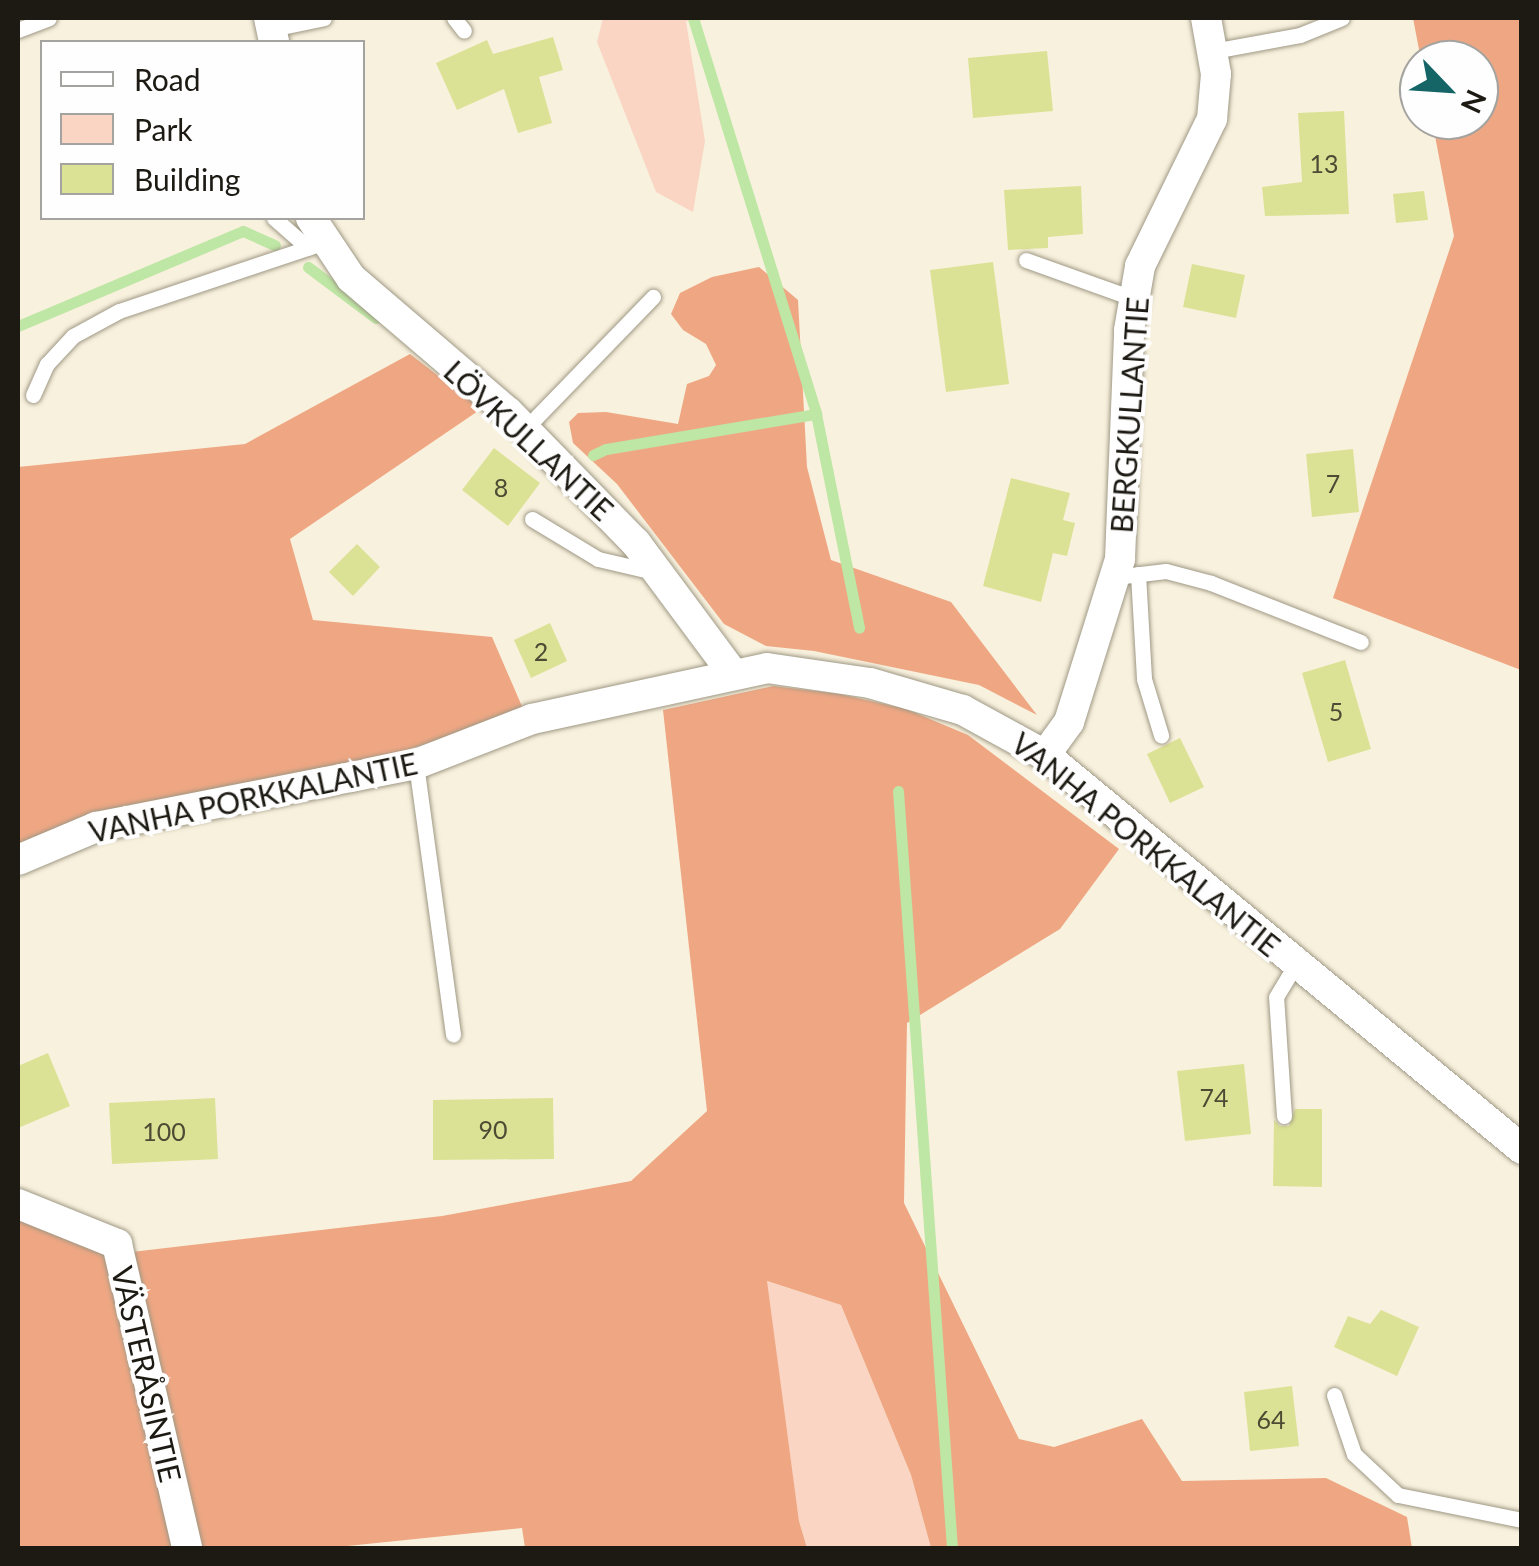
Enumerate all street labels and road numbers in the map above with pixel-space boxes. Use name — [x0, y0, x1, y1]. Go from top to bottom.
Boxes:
street label: BERGKULLANTIE — [1103, 296, 1155, 534]
street label: LÖVKULLANTIE — [437, 353, 621, 527]
street label: VANHA PORKKALANTIE — [1004, 724, 1288, 964]
street label: VANHA PORKKALANTIE — [85, 744, 421, 850]
street label: VÄSTERÅSINTIE — [105, 1263, 189, 1485]

